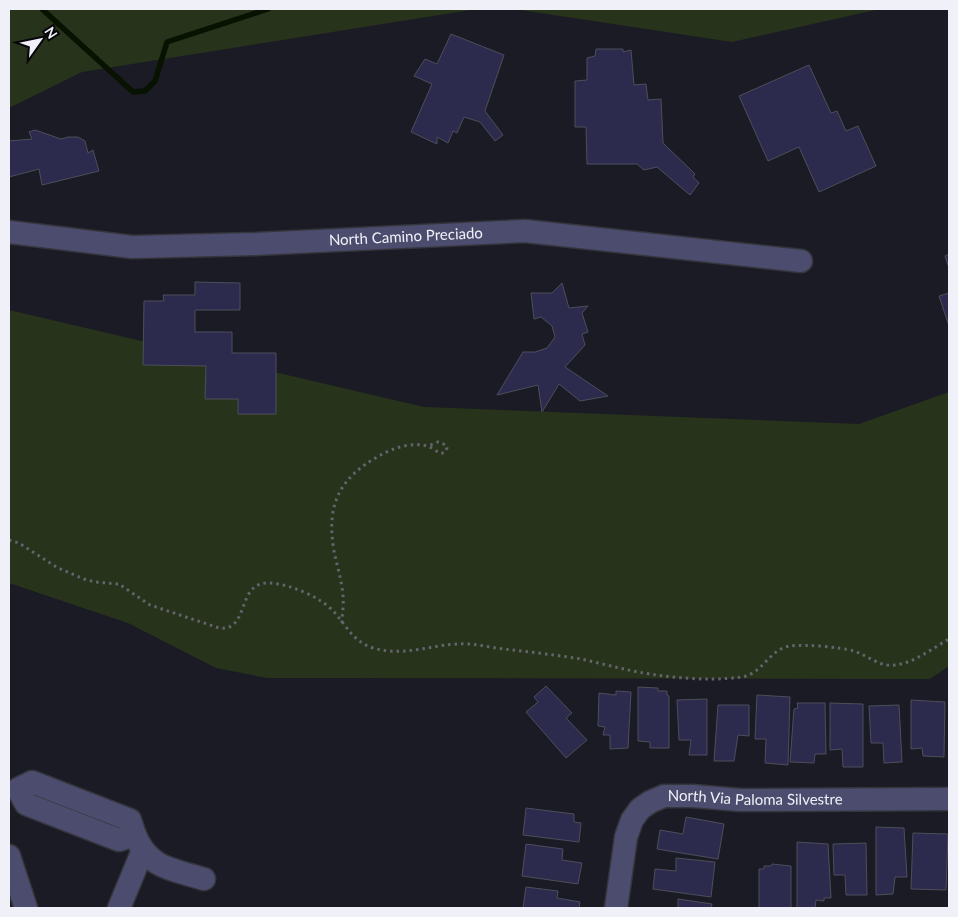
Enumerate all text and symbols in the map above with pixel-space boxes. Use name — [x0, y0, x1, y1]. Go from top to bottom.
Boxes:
north arrow — [15, 15, 65, 65]
text: N — [41, 23, 61, 42]
street label: North Camino Preciado — [328, 223, 483, 248]
street label: North Via Paloma Silvestre — [668, 786, 843, 808]

